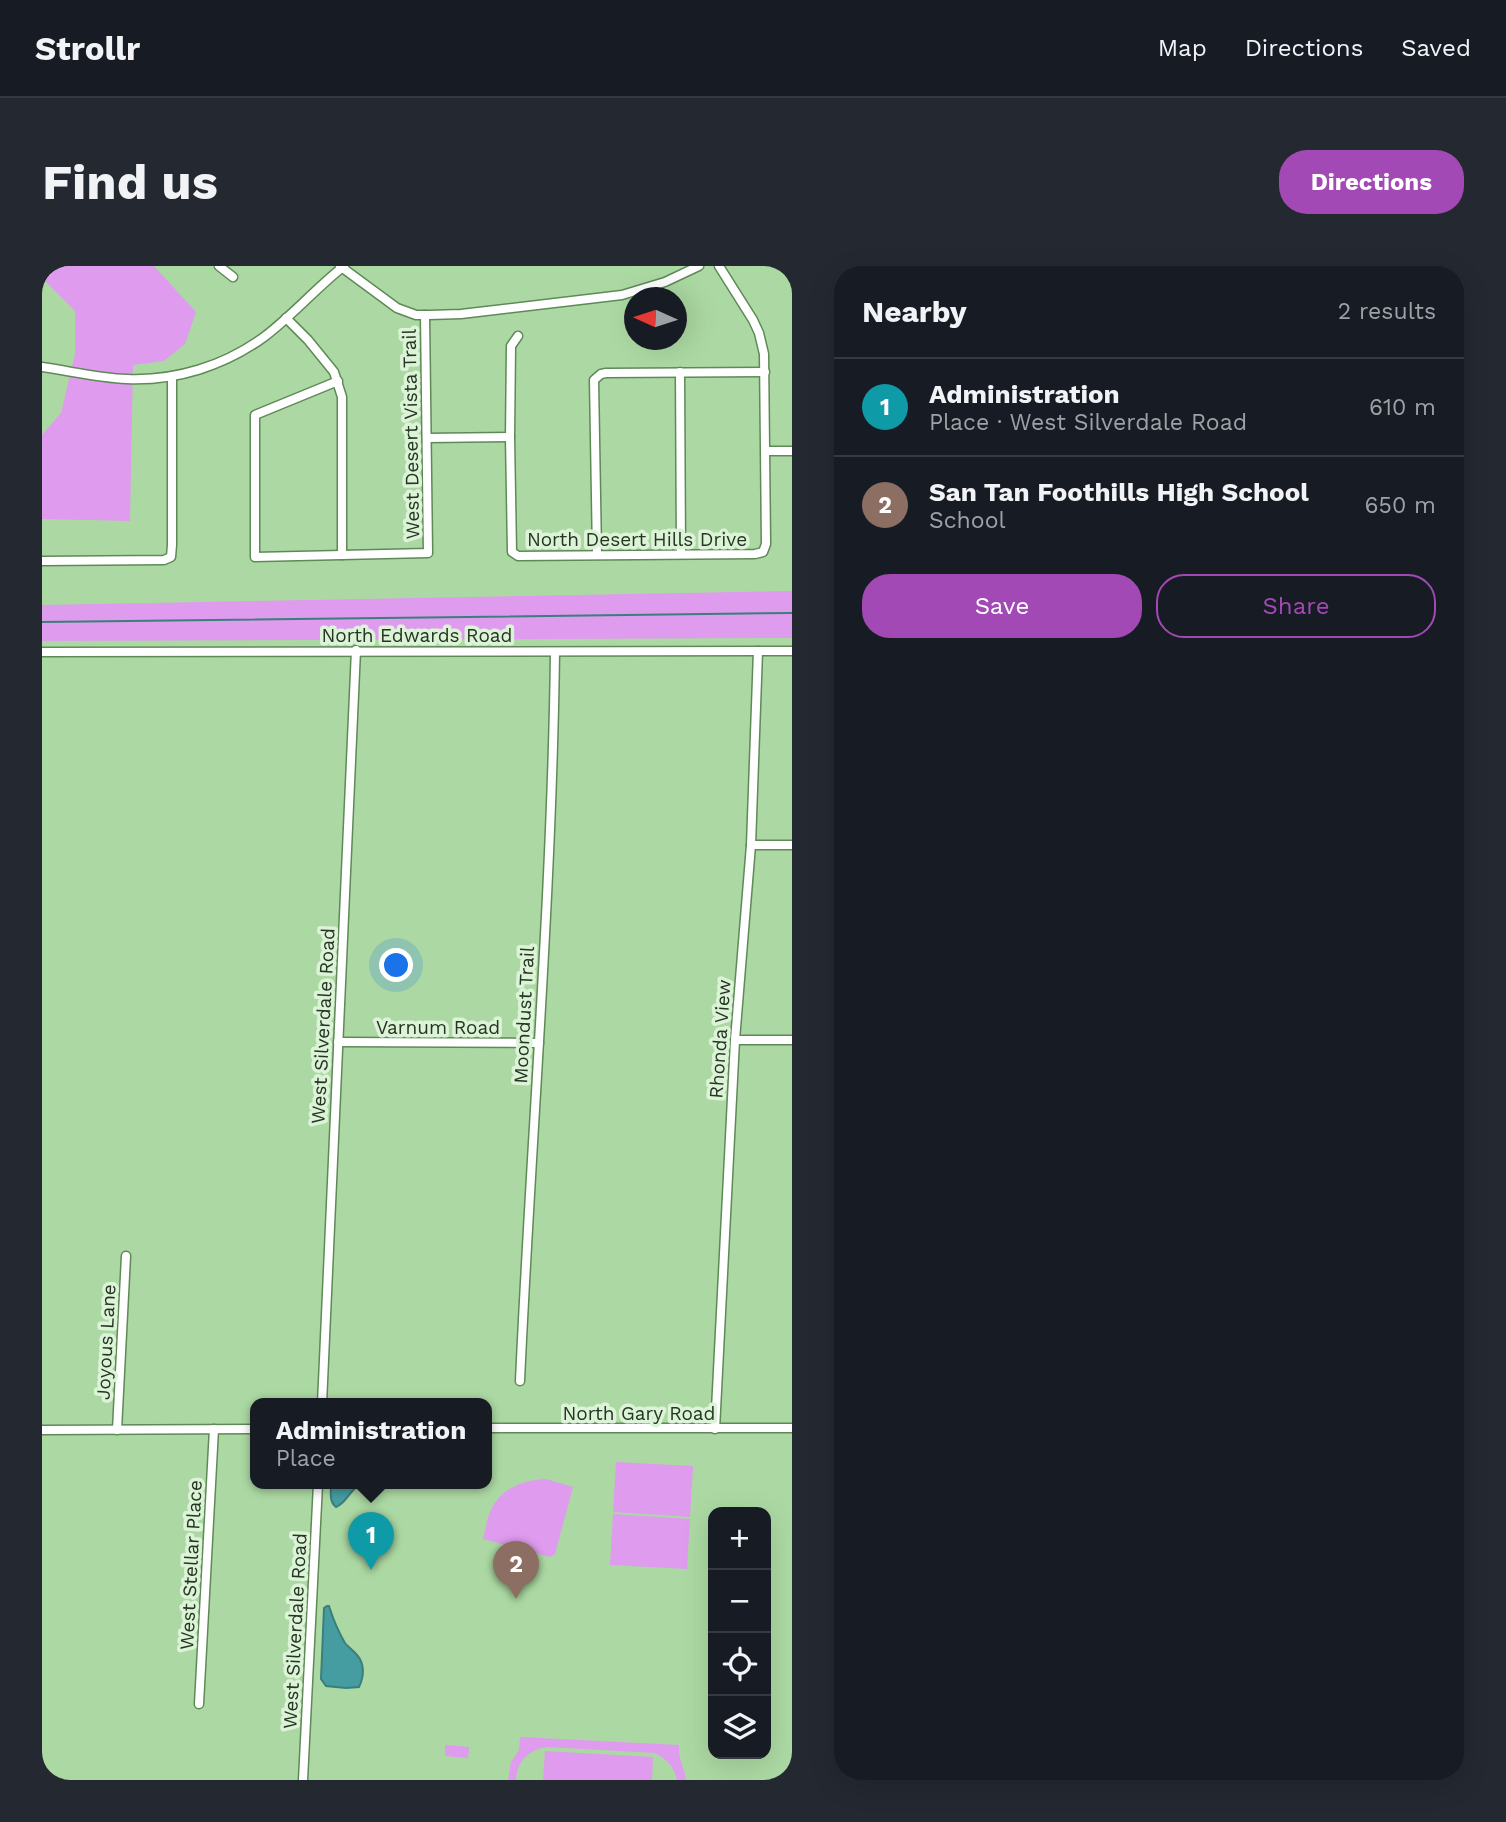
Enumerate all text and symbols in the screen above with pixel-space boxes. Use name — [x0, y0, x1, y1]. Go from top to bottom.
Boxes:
text: Strollr — [35, 29, 140, 68]
text: Map — [1158, 34, 1207, 62]
text: Directions — [1245, 34, 1363, 62]
text: Saved — [1401, 34, 1471, 62]
button: Directions — [1279, 150, 1464, 214]
text: Find us — [42, 153, 218, 211]
north arrow — [624, 287, 687, 350]
text: Nearby — [862, 294, 967, 329]
text: 2 results — [1338, 298, 1436, 325]
street label: West Desert Vista Trail — [398, 328, 424, 539]
text: Administration — [929, 379, 1120, 409]
text: 1 — [880, 394, 890, 421]
text: 610 m — [1369, 394, 1436, 421]
text: Place · West Silverdale Road — [929, 409, 1247, 436]
text: San Tan Foothills High School — [929, 477, 1309, 507]
text: 2 — [878, 492, 892, 519]
text: 650 m — [1365, 492, 1436, 519]
text: School — [929, 507, 1006, 534]
street label: North Desert Hills Drive — [527, 528, 747, 551]
button: Save — [862, 574, 1142, 638]
button: Share — [1156, 574, 1436, 638]
street label: North Edwards Road — [322, 624, 512, 647]
street label: West Silverdale Road — [306, 927, 340, 1125]
street label: Moondust Trail — [509, 946, 539, 1084]
your location — [379, 948, 413, 982]
street label: Rhonda View — [704, 978, 736, 1099]
street label: Varnum Road — [376, 1016, 500, 1039]
street label: Joyous Lane — [91, 1283, 121, 1401]
popup — [250, 1398, 492, 1489]
street label: North Gary Road — [562, 1402, 716, 1425]
text: Administration — [276, 1415, 466, 1445]
text: Place — [276, 1445, 336, 1472]
street label: West Stellar Place — [175, 1479, 207, 1651]
map controls — [708, 1507, 771, 1759]
button: + — [708, 1507, 771, 1570]
pin: 1 — [348, 1512, 394, 1570]
street label: West Silverdale Road — [278, 1532, 312, 1730]
pin: 2 — [493, 1541, 539, 1599]
button: − — [708, 1570, 771, 1633]
button: locate — [708, 1633, 771, 1696]
button: layers — [708, 1696, 771, 1759]

